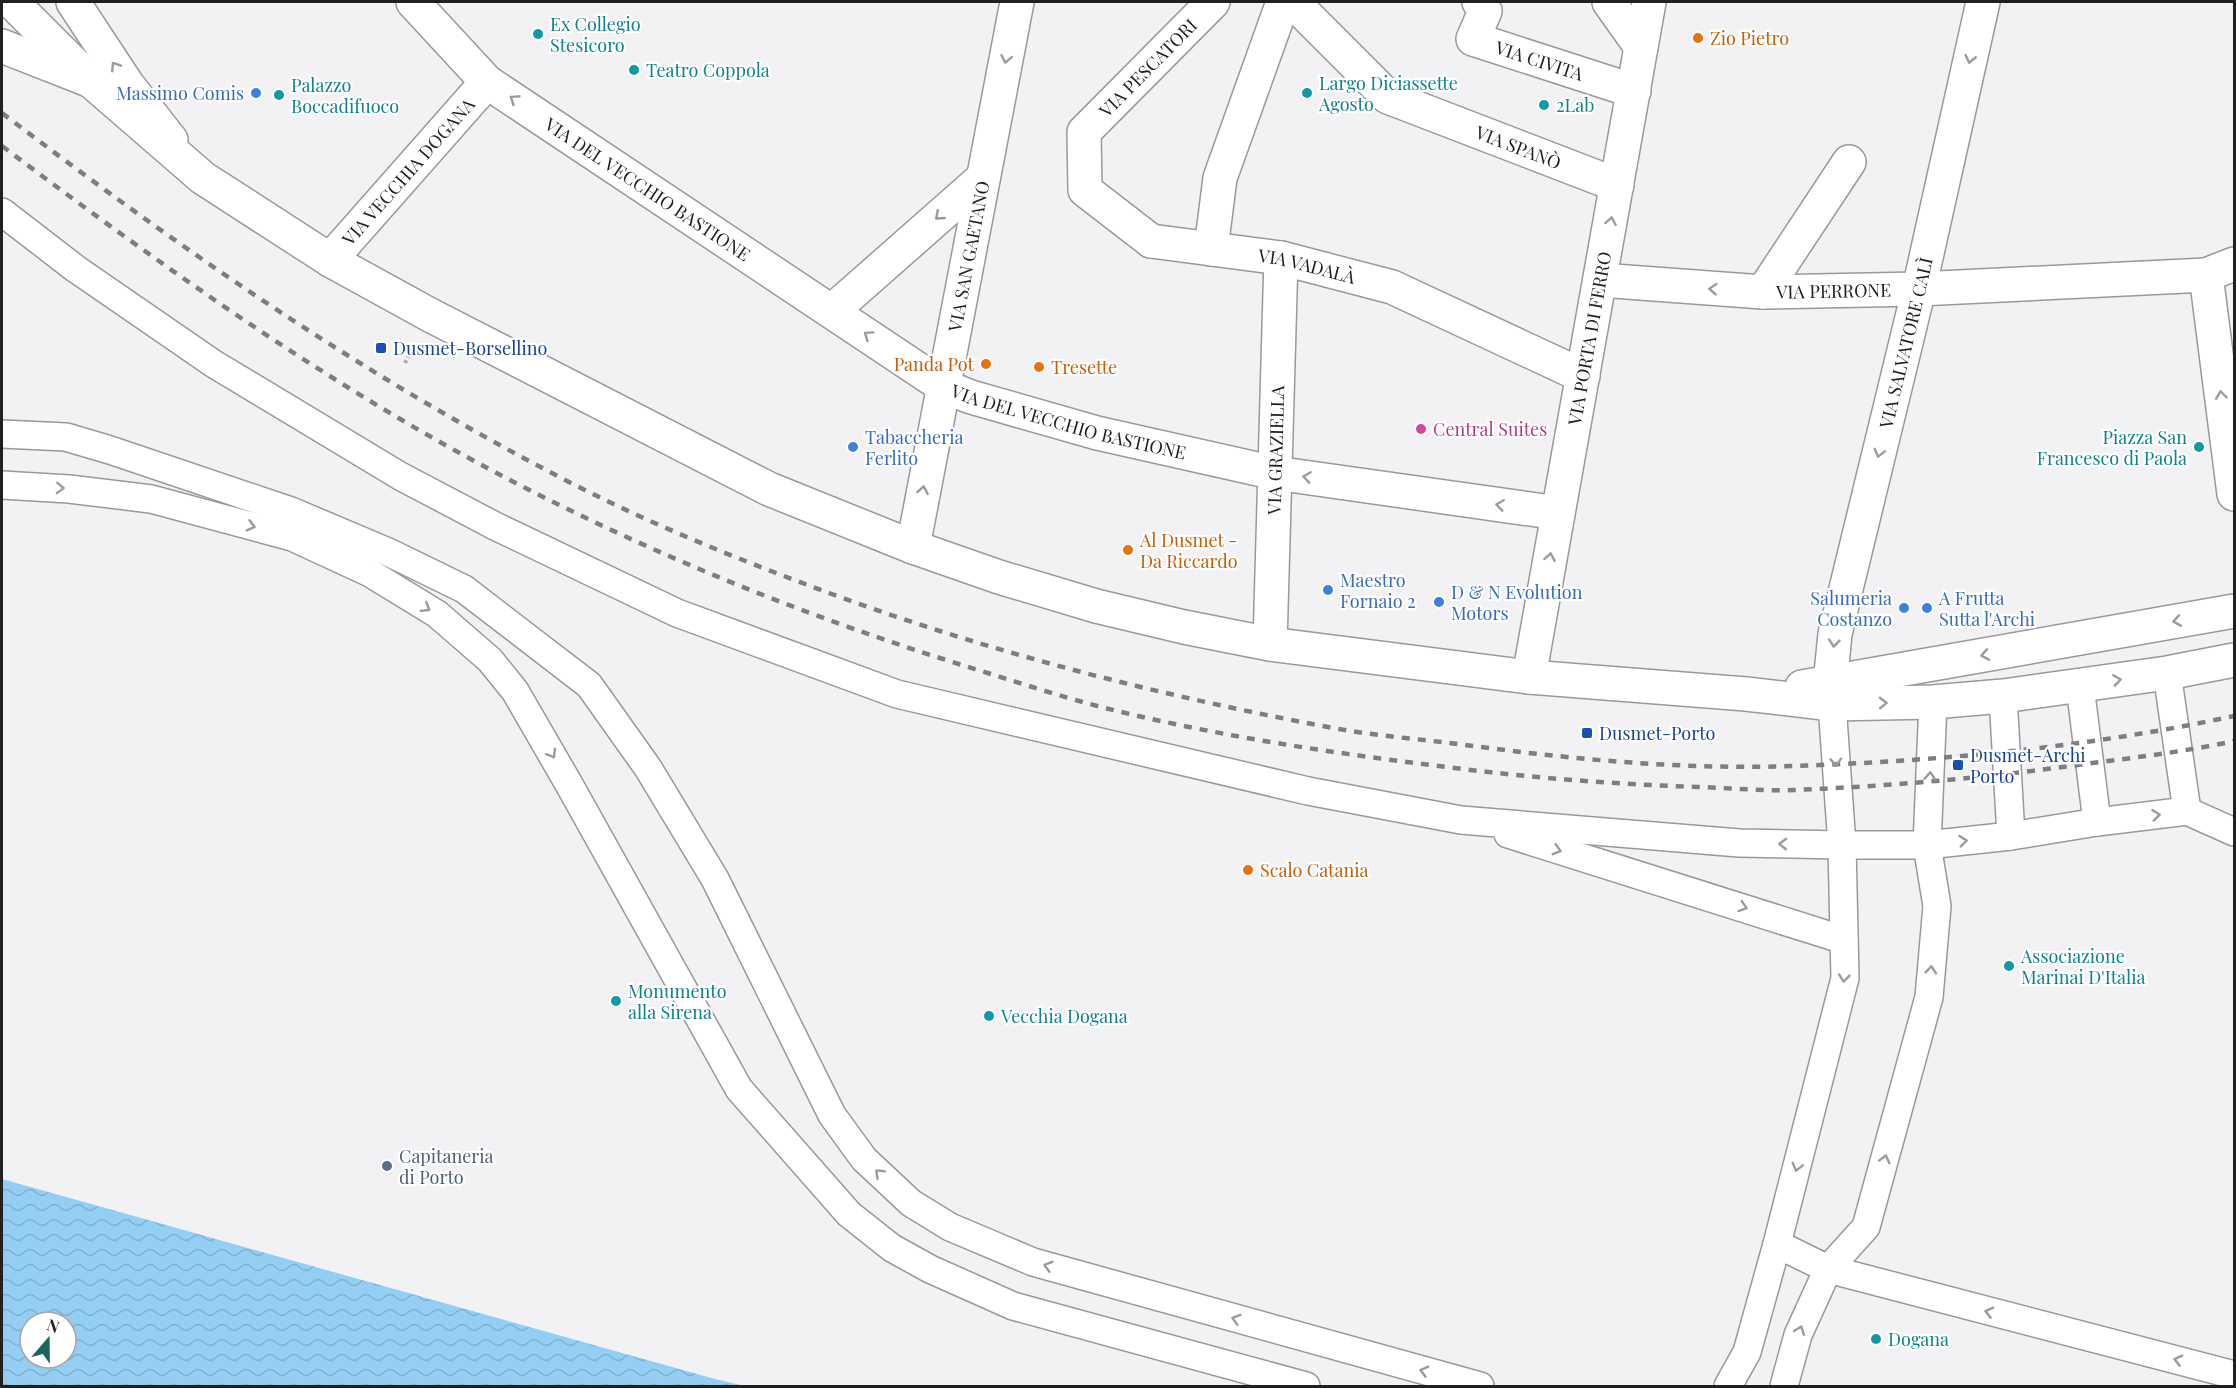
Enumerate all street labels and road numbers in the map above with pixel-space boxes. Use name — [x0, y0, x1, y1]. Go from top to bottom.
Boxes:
street label: VIA PESCATORI — [1093, 13, 1202, 123]
street label: VIA CIVITA — [1491, 35, 1587, 86]
street label: VIA VECCHIA DOGANA — [336, 92, 480, 251]
street label: VIA DEL VECCHIO BASTIONE — [539, 111, 755, 266]
street label: VIA SPANÒ — [1471, 119, 1565, 174]
street label: VIA SAN GAETANO — [942, 179, 995, 335]
street label: VIA VADALÀ — [1256, 243, 1359, 289]
street label: VIA PORTA DI FERRO — [1562, 250, 1616, 428]
street label: VIA SALVATORE CALÌ — [1873, 255, 1938, 432]
street label: VIA PERRONE — [1775, 278, 1891, 304]
street label: VIA DEL VECCHIO BASTIONE — [947, 378, 1188, 465]
street label: VIA GRAZIELLA — [1262, 384, 1289, 516]

